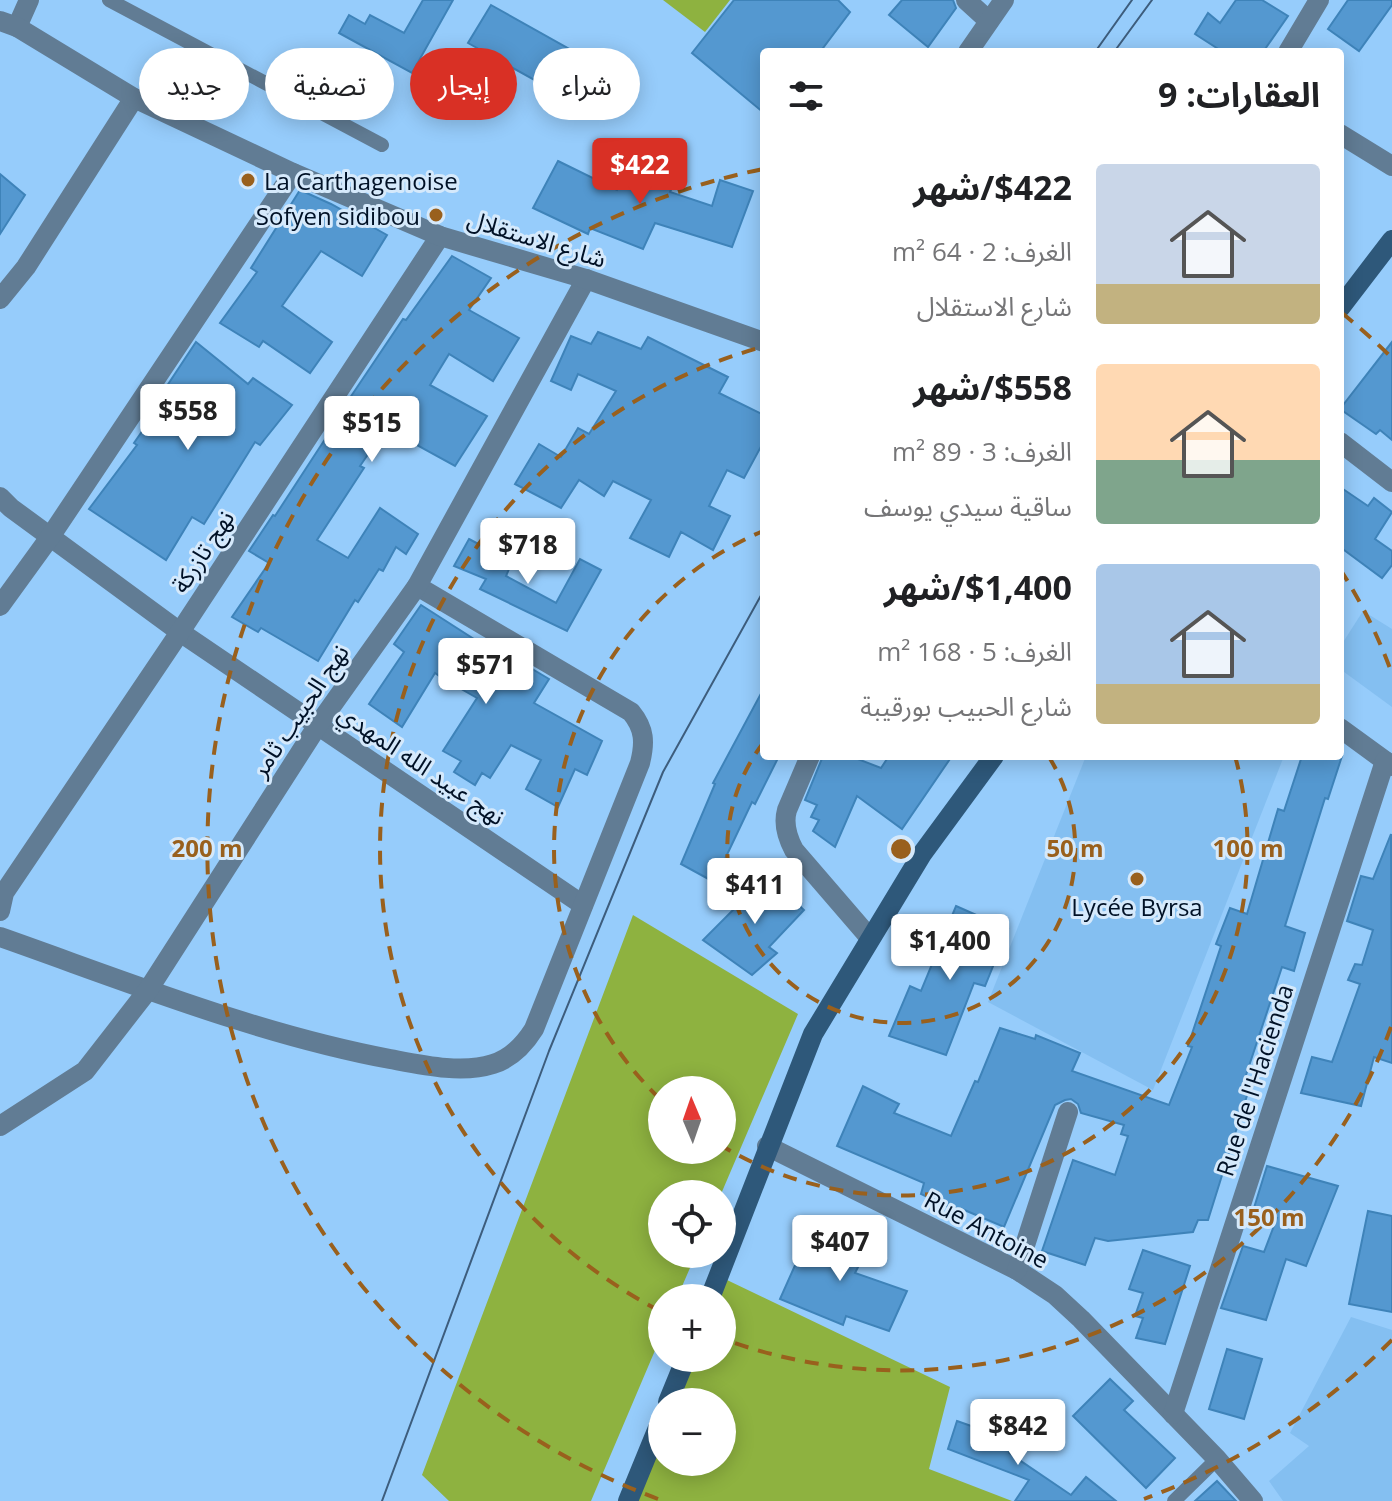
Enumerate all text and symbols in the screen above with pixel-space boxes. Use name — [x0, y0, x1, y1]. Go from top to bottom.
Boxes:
chip: جديد — [139, 48, 249, 120]
chip: تصفية — [265, 48, 394, 120]
chip: إيجار — [410, 48, 517, 120]
chip: شراء — [533, 48, 640, 120]
text: العقارات: 9 — [1158, 71, 1320, 117]
icon: filters — [784, 74, 828, 118]
pin: $422 — [593, 138, 687, 206]
text: $422 — [610, 146, 670, 182]
place label: La Carthagenoise — [264, 164, 458, 197]
text: $422/شهر — [913, 164, 1072, 210]
marker: La Carthagenoise — [239, 171, 257, 189]
icon: home — [1160, 196, 1256, 292]
place label: Sofyen sidibou — [256, 199, 420, 232]
street label: شارع الاستقلال — [463, 201, 610, 277]
marker: Sofyen sidibou — [427, 206, 445, 224]
text: الغرف: 2 · 64 m² — [892, 233, 1072, 269]
text: شارع الاستقلال — [917, 288, 1072, 324]
text: $558/شهر — [913, 364, 1072, 410]
pin: $558 — [141, 384, 235, 452]
text: $558 — [158, 392, 218, 428]
pin: $515 — [325, 396, 419, 464]
icon: home — [1160, 396, 1256, 492]
text: $515 — [342, 404, 402, 440]
text: الغرف: 3 · 89 m² — [892, 433, 1072, 469]
text: ساقية سيدي يوسف — [864, 488, 1072, 524]
street label: نهج تازركة — [163, 503, 243, 600]
pin: $718 — [481, 518, 575, 586]
text: $718 — [498, 526, 558, 562]
text: $1,400/شهر — [884, 564, 1072, 610]
icon: home — [1160, 596, 1256, 692]
text: الغرف: 5 · 168 m² — [877, 633, 1072, 669]
street label: نهج الحبيب ثامر — [242, 637, 357, 785]
pin: $571 — [439, 638, 533, 706]
text: $571 — [456, 646, 516, 682]
text: شارع الحبيب بورقيبة — [860, 688, 1072, 724]
street label: نهج عبيد الله المهدي — [330, 696, 512, 835]
text: 200 m — [172, 831, 242, 864]
text: 50 m — [1046, 831, 1104, 864]
text: 100 m — [1213, 831, 1283, 864]
centre of rings — [887, 835, 915, 863]
pin: $411 — [708, 858, 802, 926]
text: $411 — [725, 866, 785, 902]
marker: Lycée Byrsa — [1128, 870, 1146, 888]
place label: Lycée Byrsa — [1071, 890, 1203, 923]
pin: $1,400 — [885, 914, 1015, 982]
text: $1,400 — [909, 922, 991, 958]
street label: Rue de l'Hacienda — [1207, 980, 1301, 1180]
north arrow — [648, 1076, 736, 1164]
map controls — [648, 1076, 736, 1476]
button: locate — [648, 1180, 736, 1268]
street label: Rue Antoine — [919, 1182, 1055, 1276]
text: 150 m — [1234, 1200, 1304, 1233]
pin: $407 — [793, 1215, 887, 1283]
text: $407 — [810, 1223, 870, 1259]
button: + — [648, 1284, 736, 1372]
button: − — [648, 1388, 736, 1476]
pin: $842 — [971, 1399, 1065, 1467]
text: $842 — [988, 1407, 1048, 1443]

